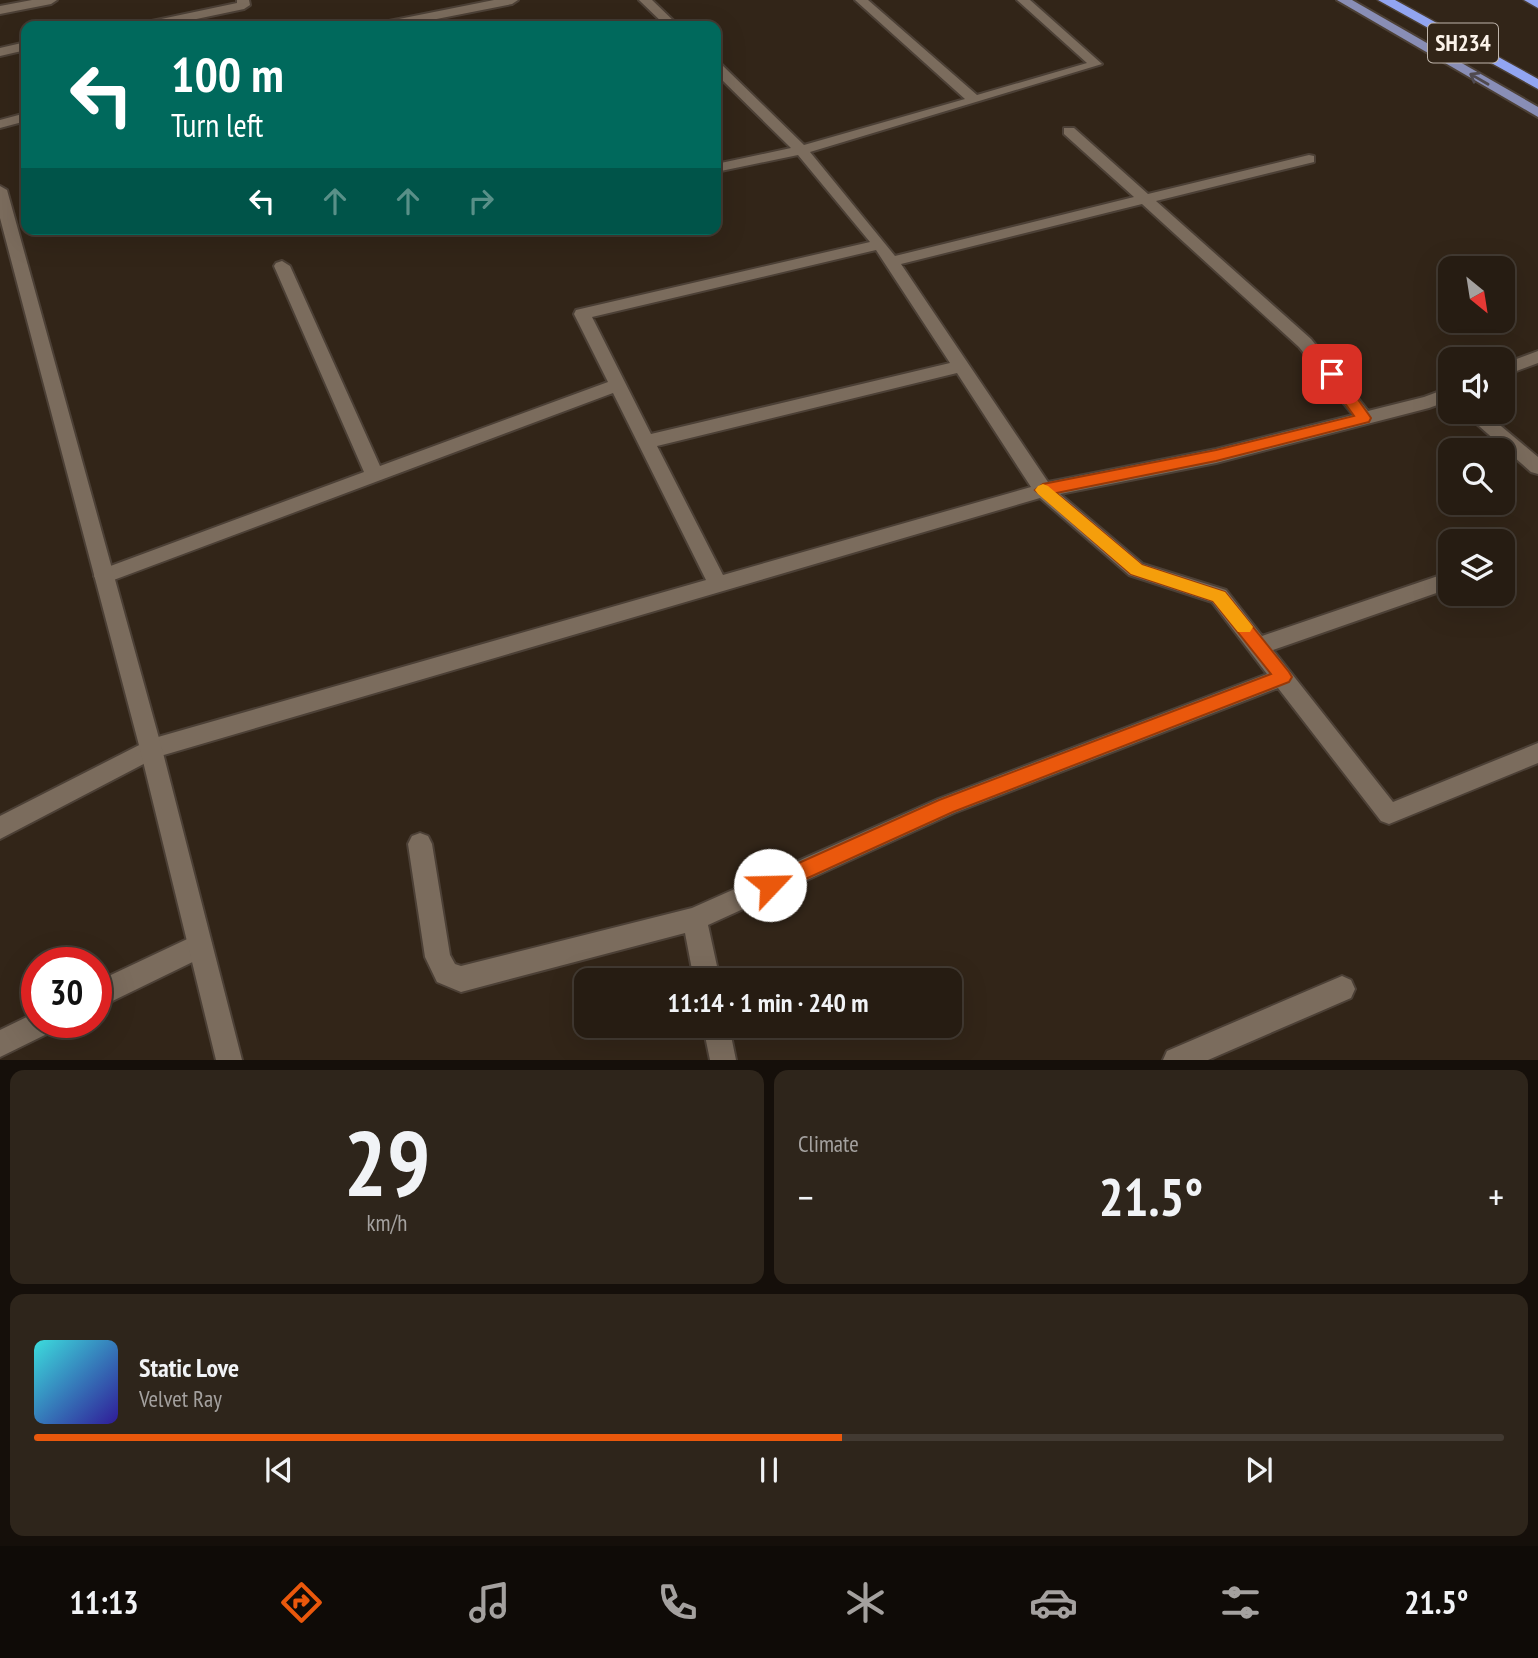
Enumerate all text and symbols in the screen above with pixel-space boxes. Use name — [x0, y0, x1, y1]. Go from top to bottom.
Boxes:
road number: SH234 — [1428, 24, 1498, 62]
text: 100 m — [171, 42, 284, 106]
icon: left — [56, 49, 147, 140]
one-way arrow — [1469, 72, 1490, 85]
text: Turn left — [171, 104, 263, 146]
icon: left — [243, 182, 281, 220]
icon: ahead — [316, 182, 354, 220]
icon: ahead — [389, 182, 427, 220]
icon: right — [462, 182, 500, 220]
north arrow — [1438, 256, 1516, 332]
map controls — [1438, 256, 1515, 606]
pin — [1302, 344, 1362, 404]
button: sound — [1438, 347, 1515, 424]
icon: arrive — [1313, 355, 1351, 393]
button: search — [1438, 438, 1515, 515]
button: layers — [1438, 529, 1515, 606]
position arrow — [733, 848, 807, 922]
speed limit sign: 30 — [21, 947, 112, 1038]
text: 11:14 · 1 min · 240 m — [668, 986, 868, 1019]
text: 29 — [344, 1103, 431, 1221]
text: Climate — [798, 1129, 859, 1158]
text: 21.5° — [1099, 1163, 1203, 1230]
text: − — [798, 1172, 814, 1221]
text: + — [1488, 1172, 1504, 1221]
text: km/h — [367, 1208, 407, 1237]
text: Static Love — [139, 1351, 239, 1384]
text: Velvet Ray — [139, 1384, 222, 1413]
icon: previous — [260, 1451, 298, 1489]
icon: pause — [750, 1451, 788, 1489]
icon: next — [1240, 1451, 1278, 1489]
icon: directions — [277, 1578, 326, 1627]
icon: music — [465, 1578, 514, 1627]
icon: phone — [653, 1578, 702, 1627]
icon: climate — [841, 1578, 890, 1627]
icon: car — [1029, 1578, 1078, 1627]
icon: filters — [1216, 1578, 1265, 1627]
text: 11:13 — [69, 1581, 139, 1623]
text: 21.5° — [1404, 1581, 1469, 1623]

